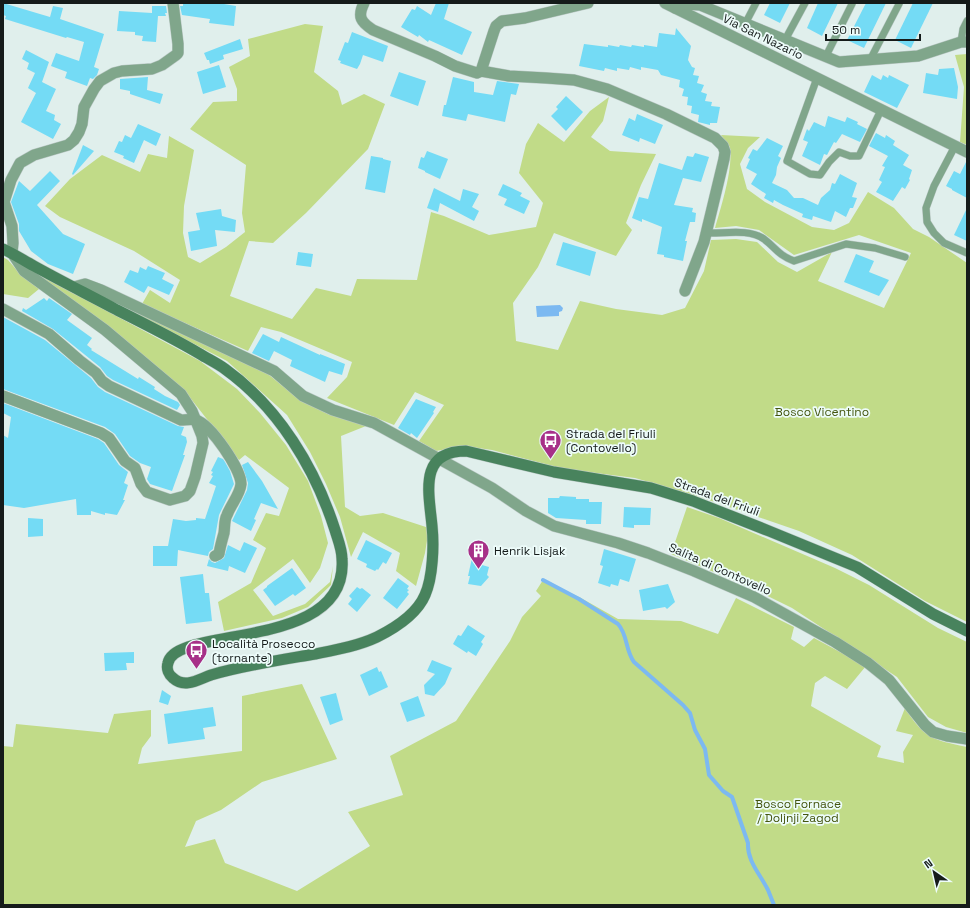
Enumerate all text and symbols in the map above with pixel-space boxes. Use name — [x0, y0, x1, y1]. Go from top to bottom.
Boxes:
street label: Via San Nazario — [720, 11, 806, 63]
scale bar — [826, 16, 920, 42]
text: 50 m — [832, 22, 860, 38]
park label: Bosco Vicentino — [775, 404, 869, 420]
place label: Strada del Friuli (Contovello) — [566, 426, 656, 456]
bus stop icon: Strada del Friuli (Contovello) — [538, 428, 564, 461]
street label: Strada del Friuli — [672, 474, 762, 520]
building icon: Henrik Lisjak — [465, 538, 491, 571]
street label: Salita di Contovello — [666, 539, 774, 599]
place label: Henrik Lisjak — [494, 543, 566, 559]
place label: Località Prosecco (tornante) — [212, 636, 315, 666]
bus stop icon: Località Prosecco (tornante) — [184, 638, 210, 671]
park label: Bosco Fornace / Doljnji Zagod — [755, 796, 841, 826]
north arrow — [914, 852, 954, 892]
text: N — [921, 856, 935, 872]

